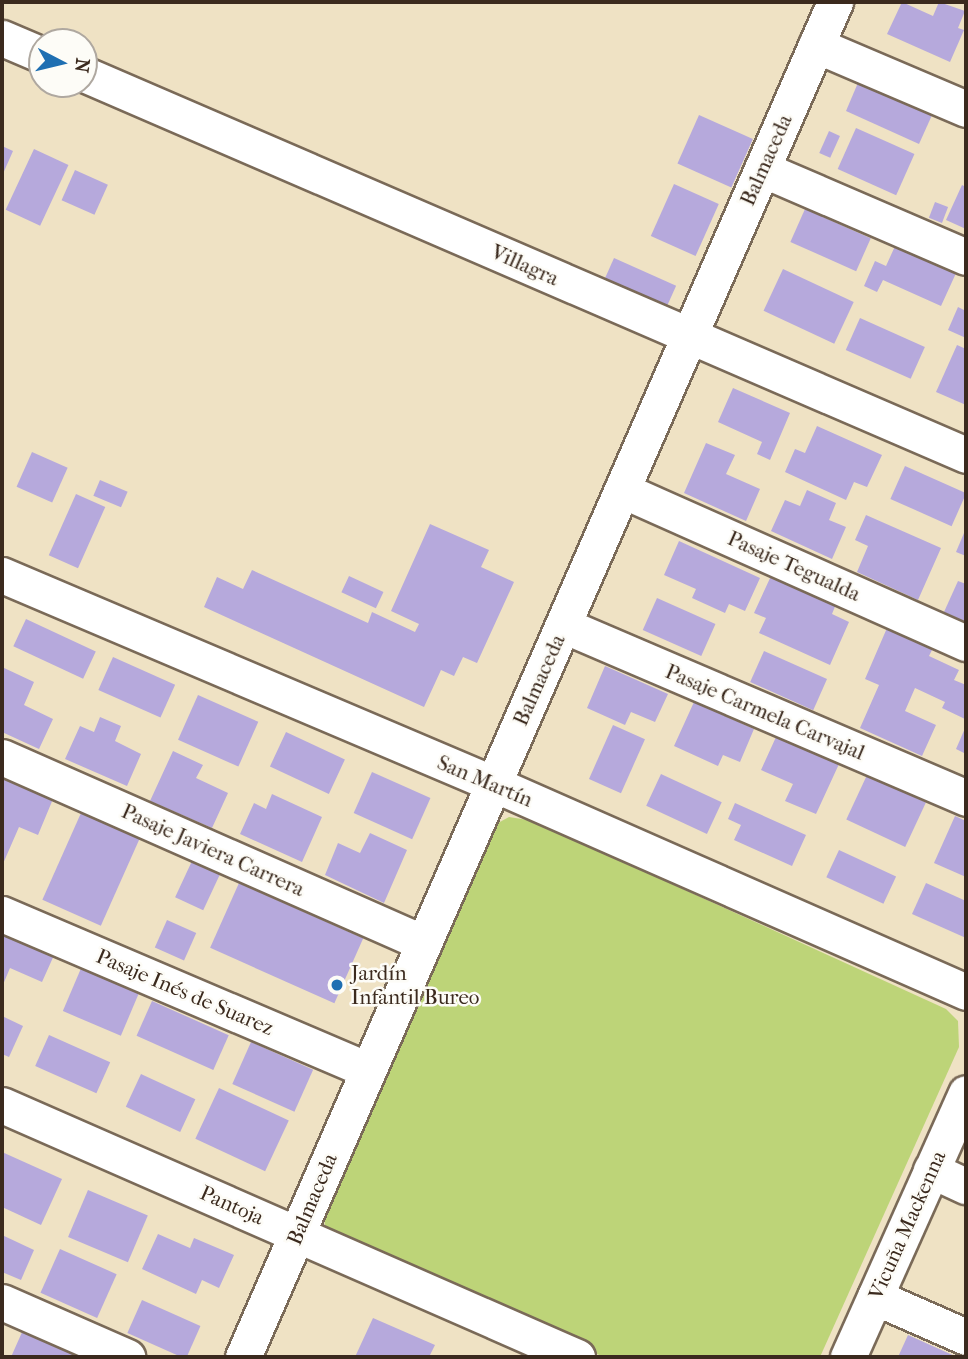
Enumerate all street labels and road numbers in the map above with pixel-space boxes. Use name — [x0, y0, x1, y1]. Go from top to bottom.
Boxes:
street label: Balmaceda — [735, 111, 797, 209]
street label: Villagra — [487, 239, 563, 291]
street label: Pasaje Tegualda — [724, 525, 864, 607]
street label: Balmaceda — [508, 631, 570, 729]
street label: Pasaje Carmela Carvajal — [662, 659, 868, 765]
street label: San Martín — [434, 750, 536, 812]
street label: Pasaje Javiera Carrera — [118, 798, 308, 902]
street label: Pasaje Inés de Suarez — [93, 943, 277, 1041]
street label: Vicuña Mackenna — [863, 1147, 951, 1303]
street label: Balmaceda — [281, 1149, 343, 1249]
street label: Pantoja — [196, 1180, 268, 1230]

